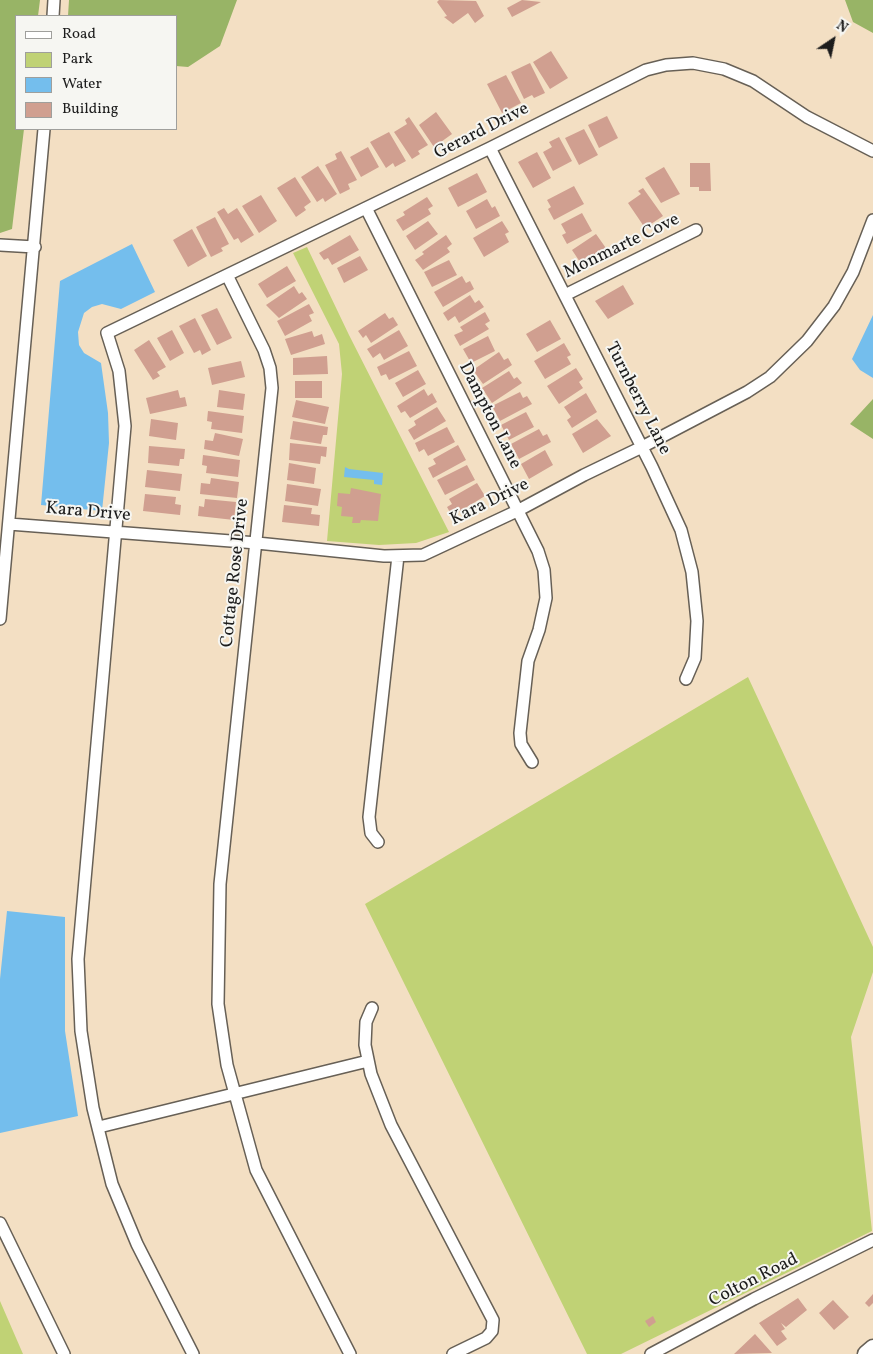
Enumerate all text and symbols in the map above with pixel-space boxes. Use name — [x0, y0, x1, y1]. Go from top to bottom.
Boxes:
legend — [15, 15, 178, 130]
north arrow — [808, 15, 858, 65]
text: N — [832, 16, 851, 38]
text: Road — [62, 24, 96, 45]
text: Park — [62, 49, 93, 70]
text: Water — [62, 74, 102, 95]
text: Building — [62, 99, 118, 120]
street label: Gerard Drive — [431, 99, 533, 165]
street label: Monmarte Cove — [560, 210, 684, 284]
street label: Turnberry Lane — [599, 339, 675, 459]
street label: Dampton Lane — [453, 359, 525, 473]
street label: Kara Drive — [447, 475, 533, 531]
street label: Cottage Rose Drive — [217, 498, 255, 648]
street label: Kara Drive — [45, 499, 131, 527]
street label: Colton Road — [706, 1249, 802, 1313]

